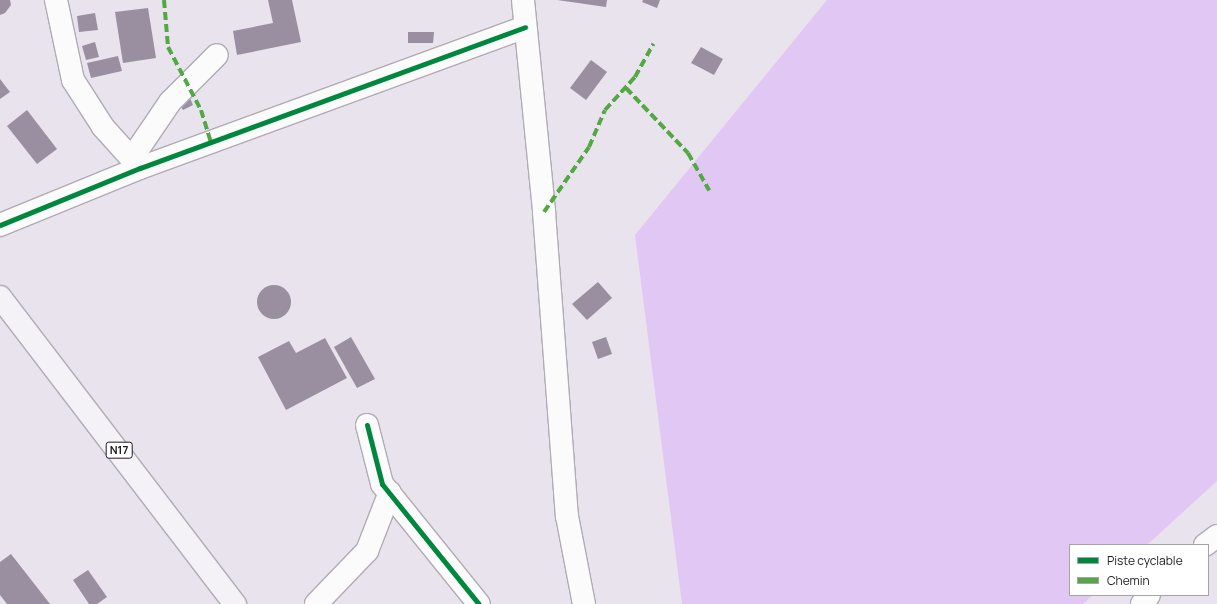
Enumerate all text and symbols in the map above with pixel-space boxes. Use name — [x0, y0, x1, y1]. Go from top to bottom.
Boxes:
road number: N17 — [105, 441, 133, 459]
legend — [1069, 544, 1209, 596]
text: Piste cyclable — [1107, 552, 1183, 569]
text: Chemin — [1107, 572, 1150, 589]

